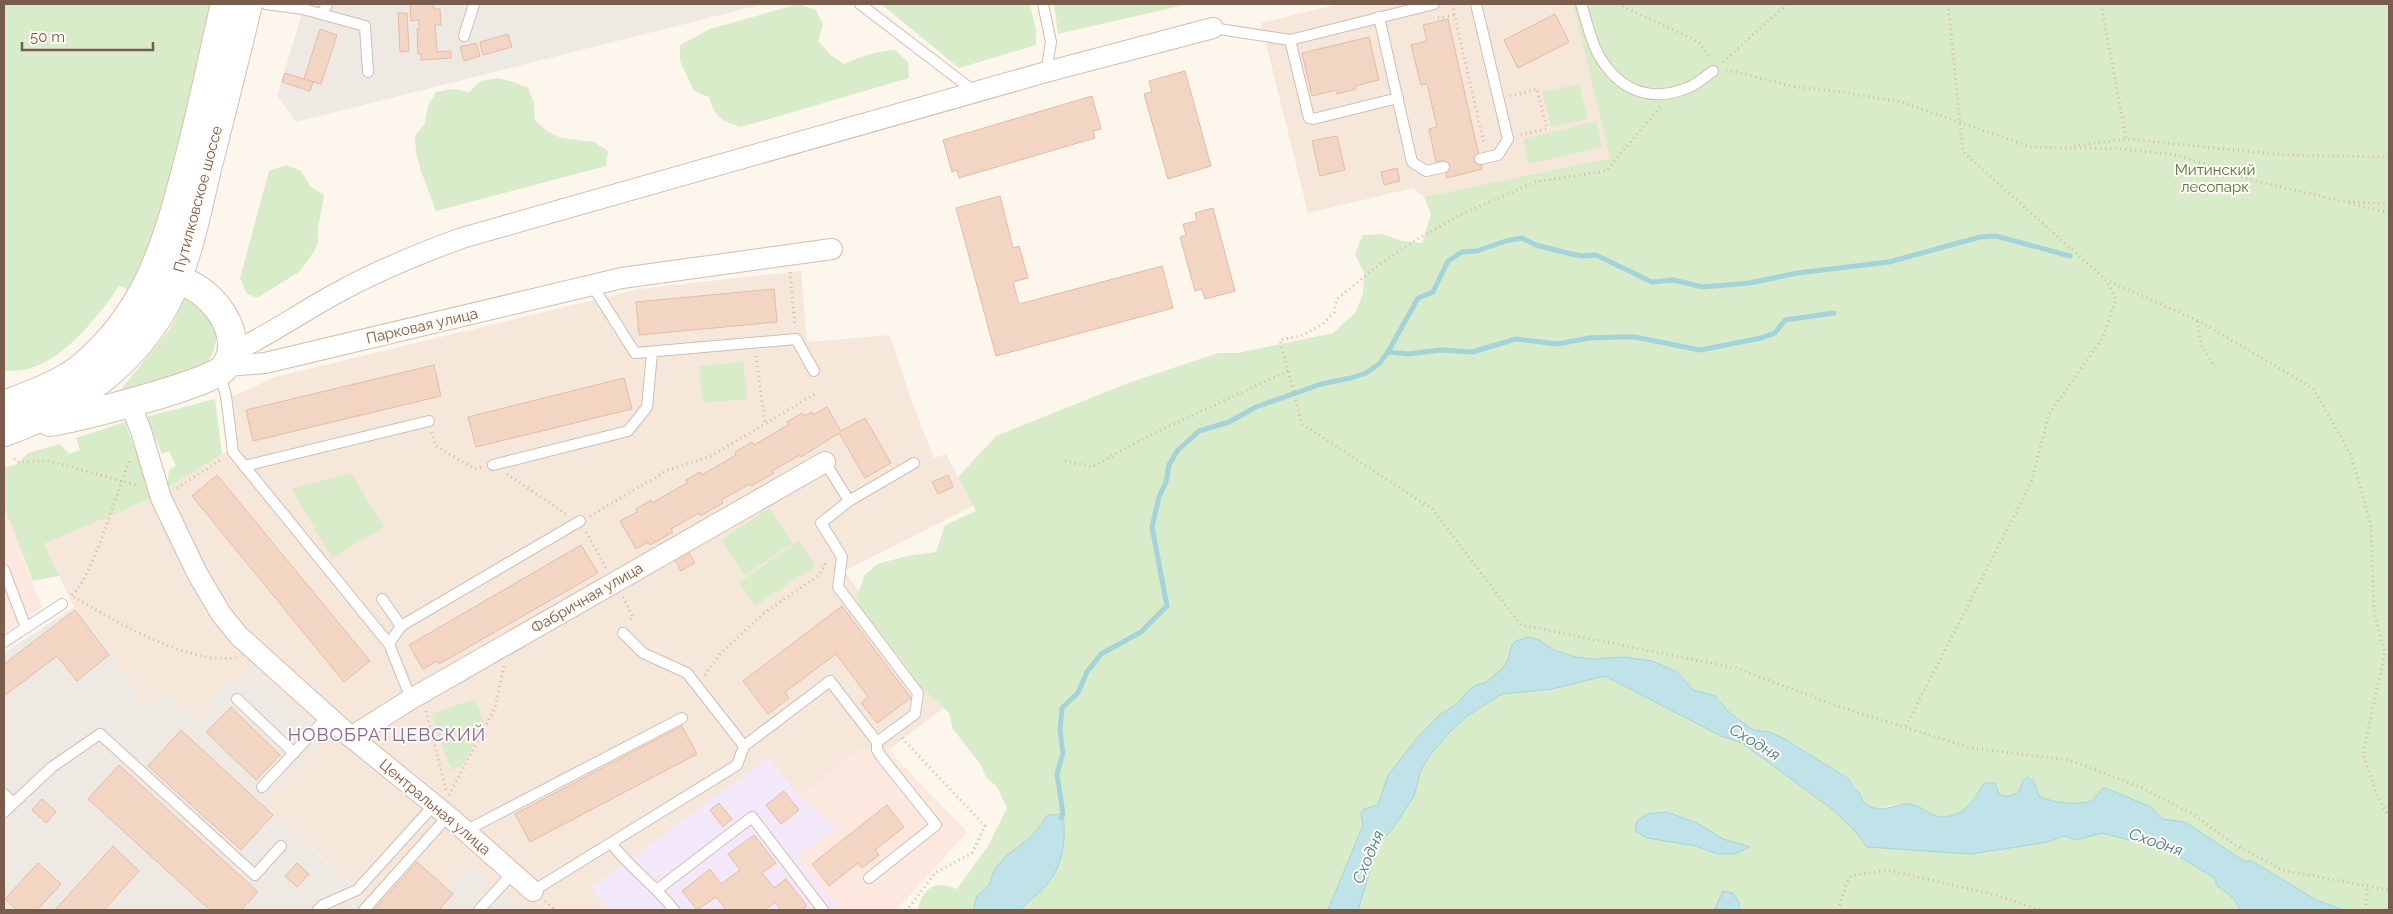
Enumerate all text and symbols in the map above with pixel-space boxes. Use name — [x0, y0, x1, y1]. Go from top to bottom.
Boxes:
scale bar — [22, 20, 154, 52]
text: 50 m — [30, 28, 65, 46]
street label: Путилковское шоссе — [170, 124, 226, 274]
park label: Митинский лесопарк — [2175, 161, 2255, 196]
street label: Парковая улица — [364, 304, 480, 348]
street label: Фабричная улица — [528, 559, 646, 637]
water label: Сходня — [1726, 719, 1784, 765]
district label: НОВОБРАТЦЕВСКИЙ — [288, 724, 486, 745]
street label: Центральная улица — [376, 755, 494, 859]
water label: Сходня — [2126, 824, 2186, 860]
water label: Сходня — [1348, 827, 1388, 887]

